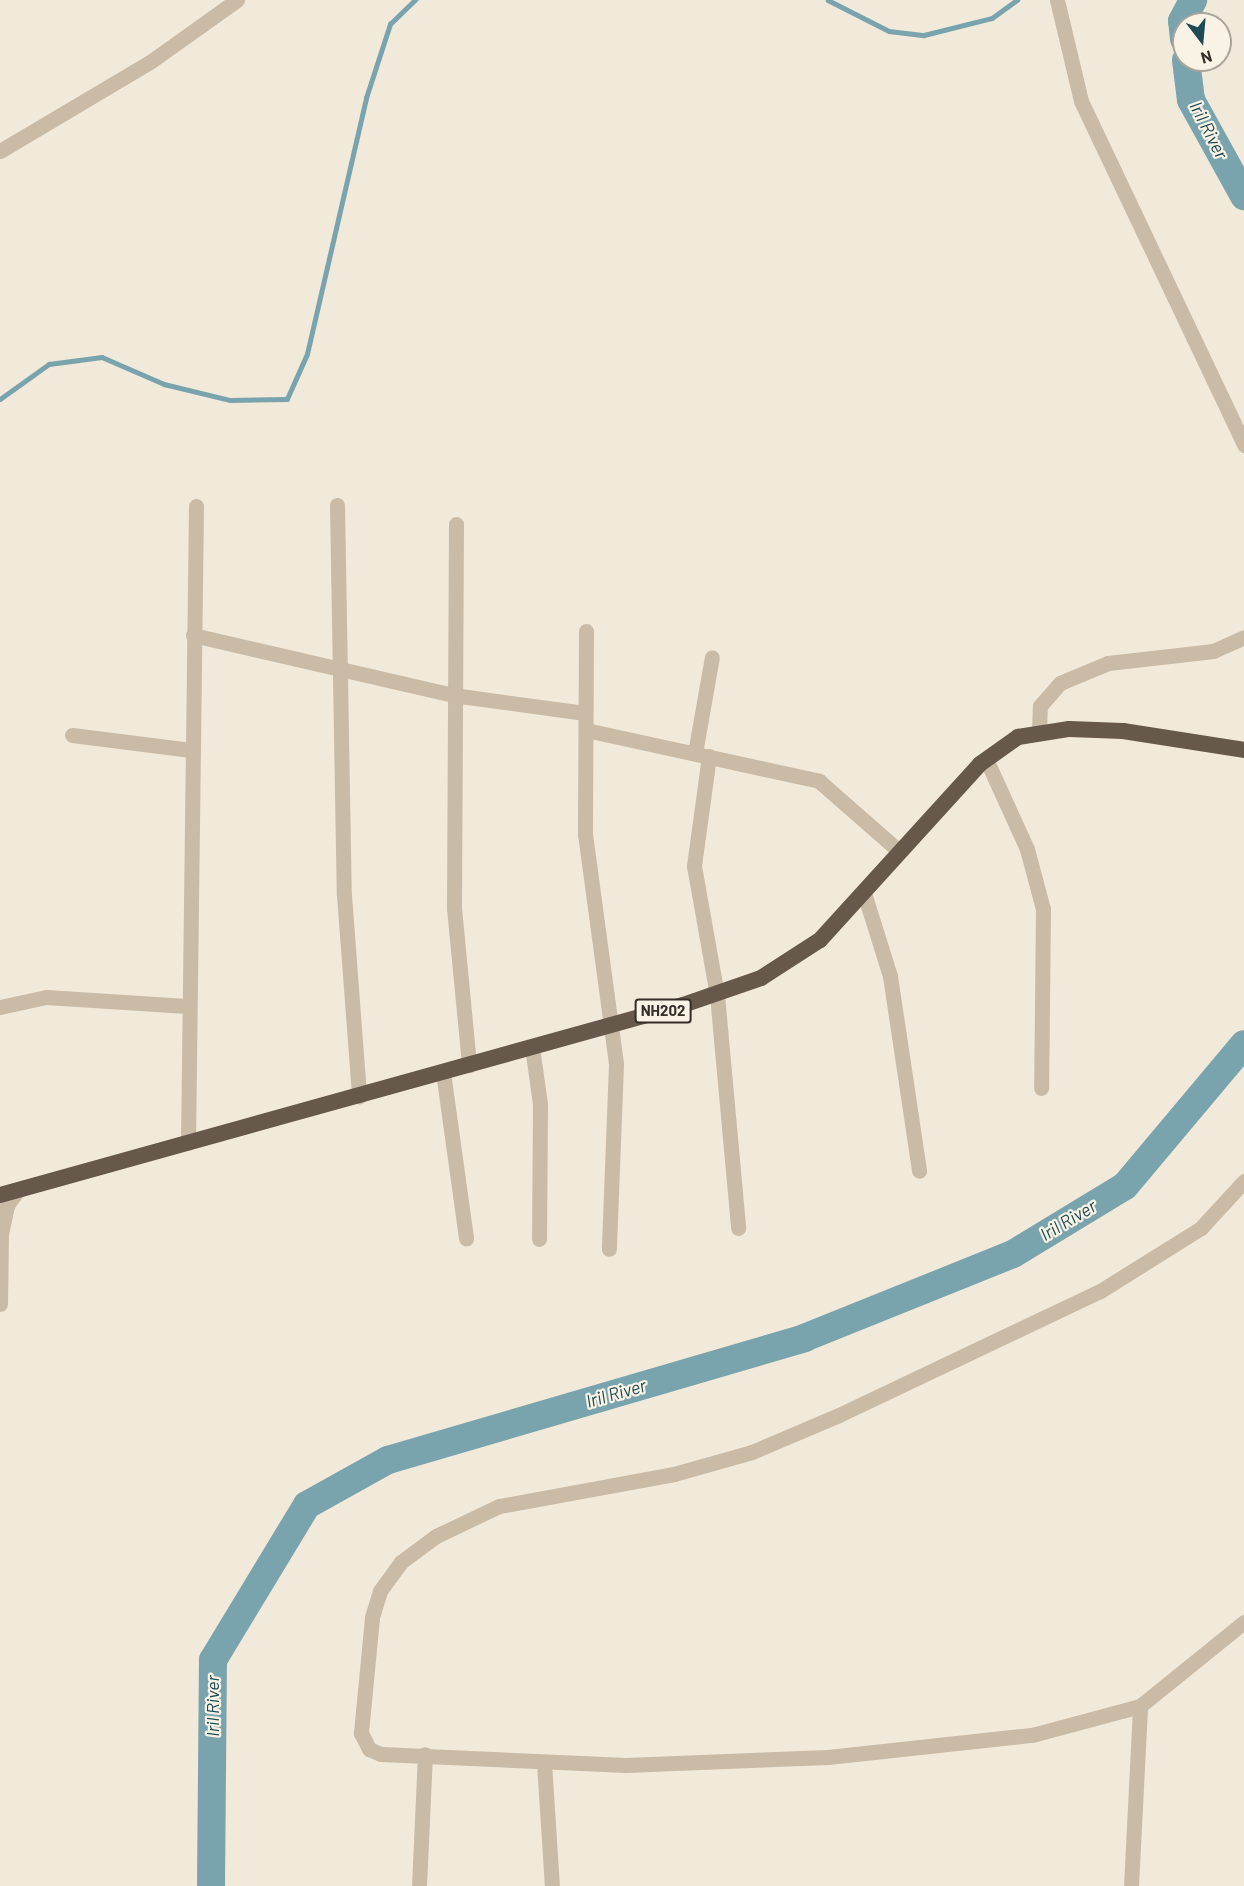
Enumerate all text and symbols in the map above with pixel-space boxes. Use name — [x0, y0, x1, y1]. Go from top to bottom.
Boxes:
north arrow — [1172, 12, 1232, 72]
text: N — [1199, 47, 1214, 68]
water label: Iril River — [1185, 98, 1233, 162]
road number: NH202 — [634, 999, 692, 1023]
water label: Iril River — [1036, 1195, 1100, 1245]
water label: Iril River — [583, 1374, 649, 1412]
water label: Iril River — [201, 1675, 223, 1737]

